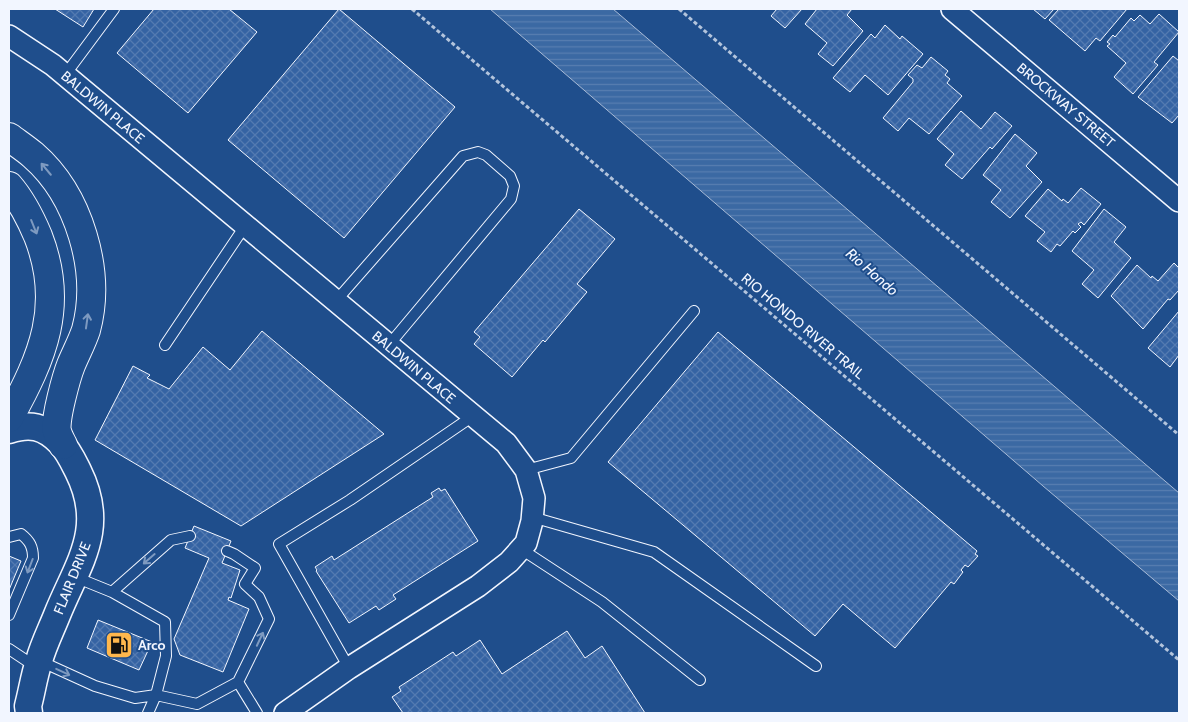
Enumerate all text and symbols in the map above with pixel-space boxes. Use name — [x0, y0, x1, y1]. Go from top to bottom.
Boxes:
street label: BROCKWAY STREET — [1013, 59, 1119, 152]
street label: BALDWIN PLACE — [57, 67, 149, 147]
one-way arrow — [40, 163, 52, 176]
one-way arrow — [30, 219, 39, 234]
water label: Rio Hondo — [842, 244, 902, 300]
street label: RIO HONDO RIVER TRAIL — [738, 269, 868, 383]
one-way arrow — [83, 313, 93, 329]
street label: BALDWIN PLACE — [368, 327, 460, 407]
street label: FLAIR DRIVE — [49, 539, 95, 617]
one-way arrow — [143, 553, 156, 564]
one-way arrow — [25, 558, 34, 573]
fuel station icon: Arco — [104, 630, 134, 660]
one-way arrow — [256, 632, 265, 647]
place label: Arco — [138, 636, 166, 654]
one-way arrow — [55, 667, 70, 677]

